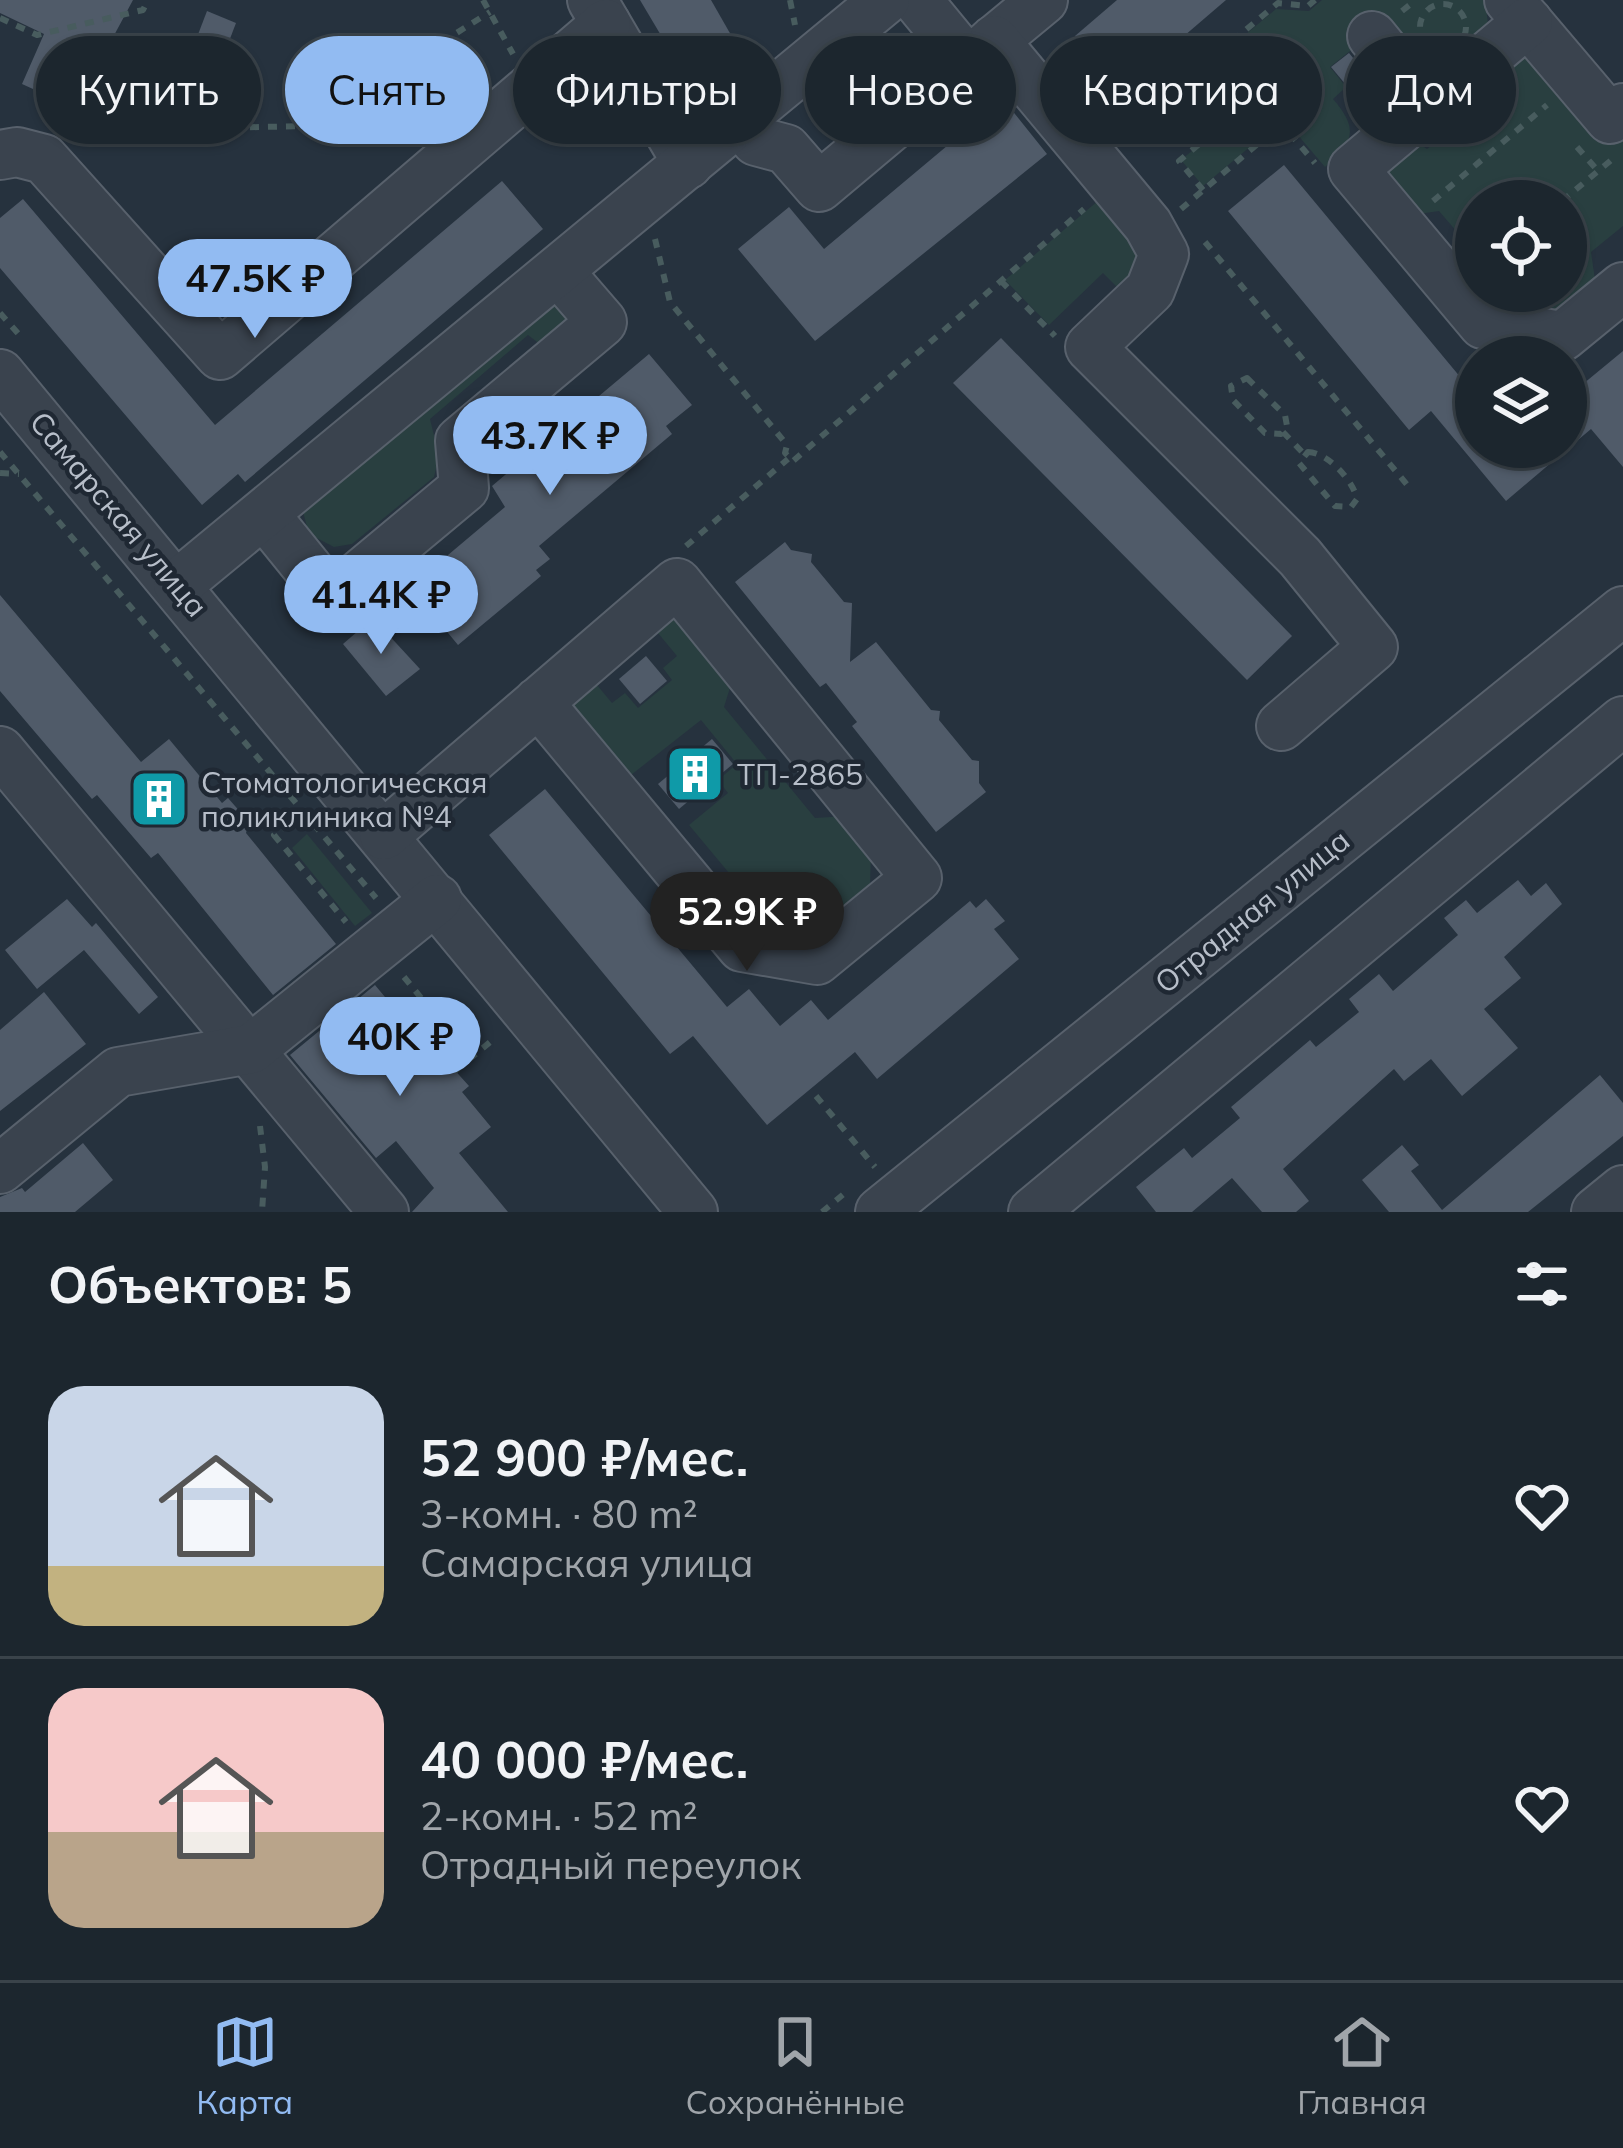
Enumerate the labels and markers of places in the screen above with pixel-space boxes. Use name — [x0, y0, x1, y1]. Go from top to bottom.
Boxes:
pin: 47.5K ₽ — [144, 239, 366, 341]
pin: 43.7K ₽ — [439, 396, 661, 498]
pin: 41.4K ₽ — [270, 555, 492, 657]
building icon: ТП-2865 — [664, 743, 726, 805]
place label: ТП-2865 — [737, 755, 863, 793]
place label: Стоматологическая поликлиника №4 — [201, 763, 488, 835]
building icon: Стоматологическая поликлиника №4 — [128, 768, 190, 830]
pin: 52.9K ₽ — [636, 872, 858, 974]
pin: 40K ₽ — [316, 997, 484, 1099]

